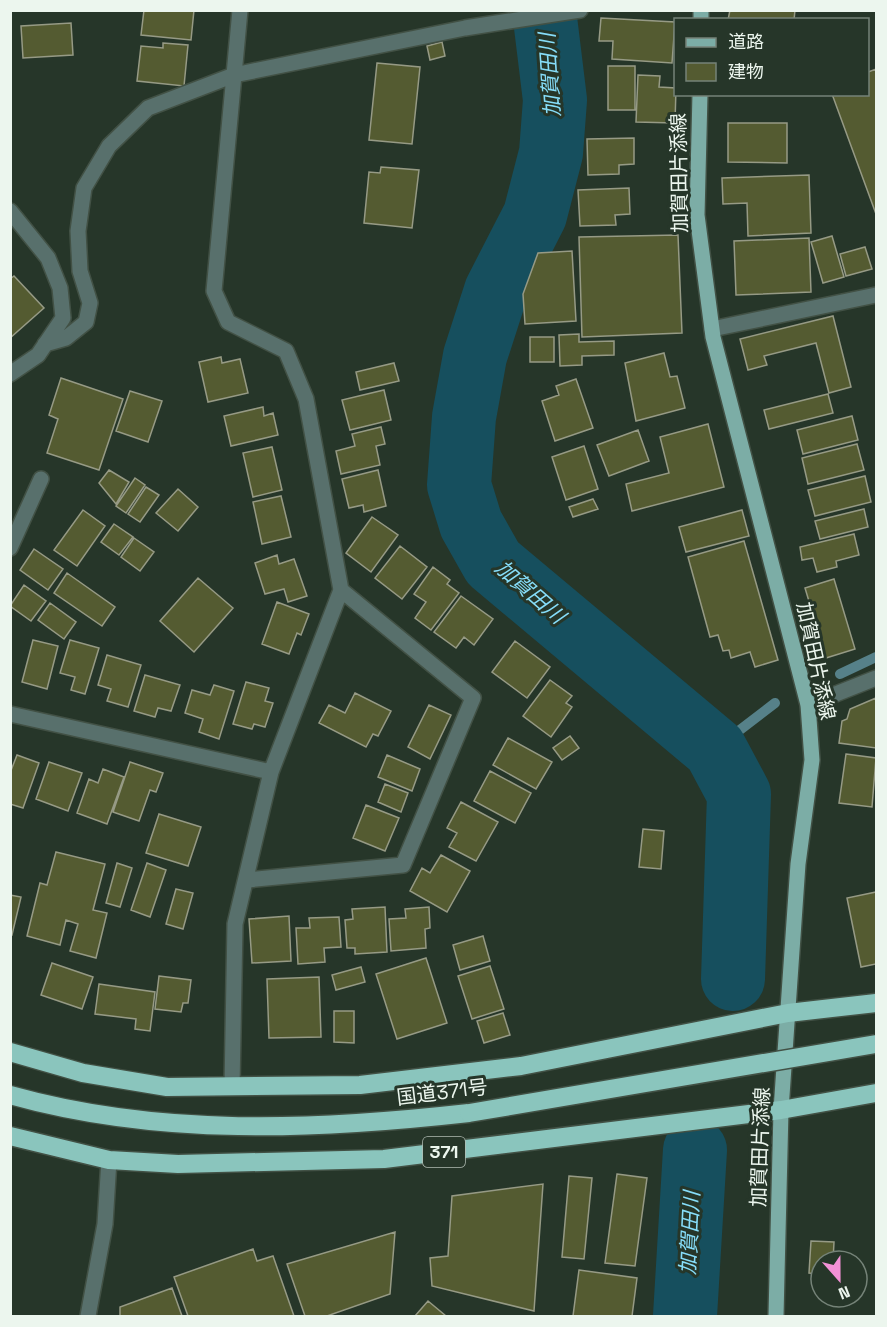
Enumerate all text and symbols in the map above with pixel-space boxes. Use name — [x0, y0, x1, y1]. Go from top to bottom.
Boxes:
legend — [674, 18, 869, 96]
water label: 加賀田川 — [533, 30, 566, 118]
text: 道路 — [728, 30, 764, 53]
text: 建物 — [728, 60, 764, 83]
street label: 加賀田片添線 — [665, 113, 693, 233]
water label: 加賀田川 — [490, 554, 572, 631]
street label: 加賀田片添線 — [791, 600, 841, 722]
street label: 国道371号 — [395, 1074, 489, 1110]
street label: 加賀田片添線 — [745, 1087, 775, 1207]
road number: 371 — [423, 1137, 465, 1167]
water label: 加賀田川 — [674, 1188, 705, 1276]
north arrow — [809, 1249, 869, 1309]
text: N — [835, 1281, 853, 1304]

